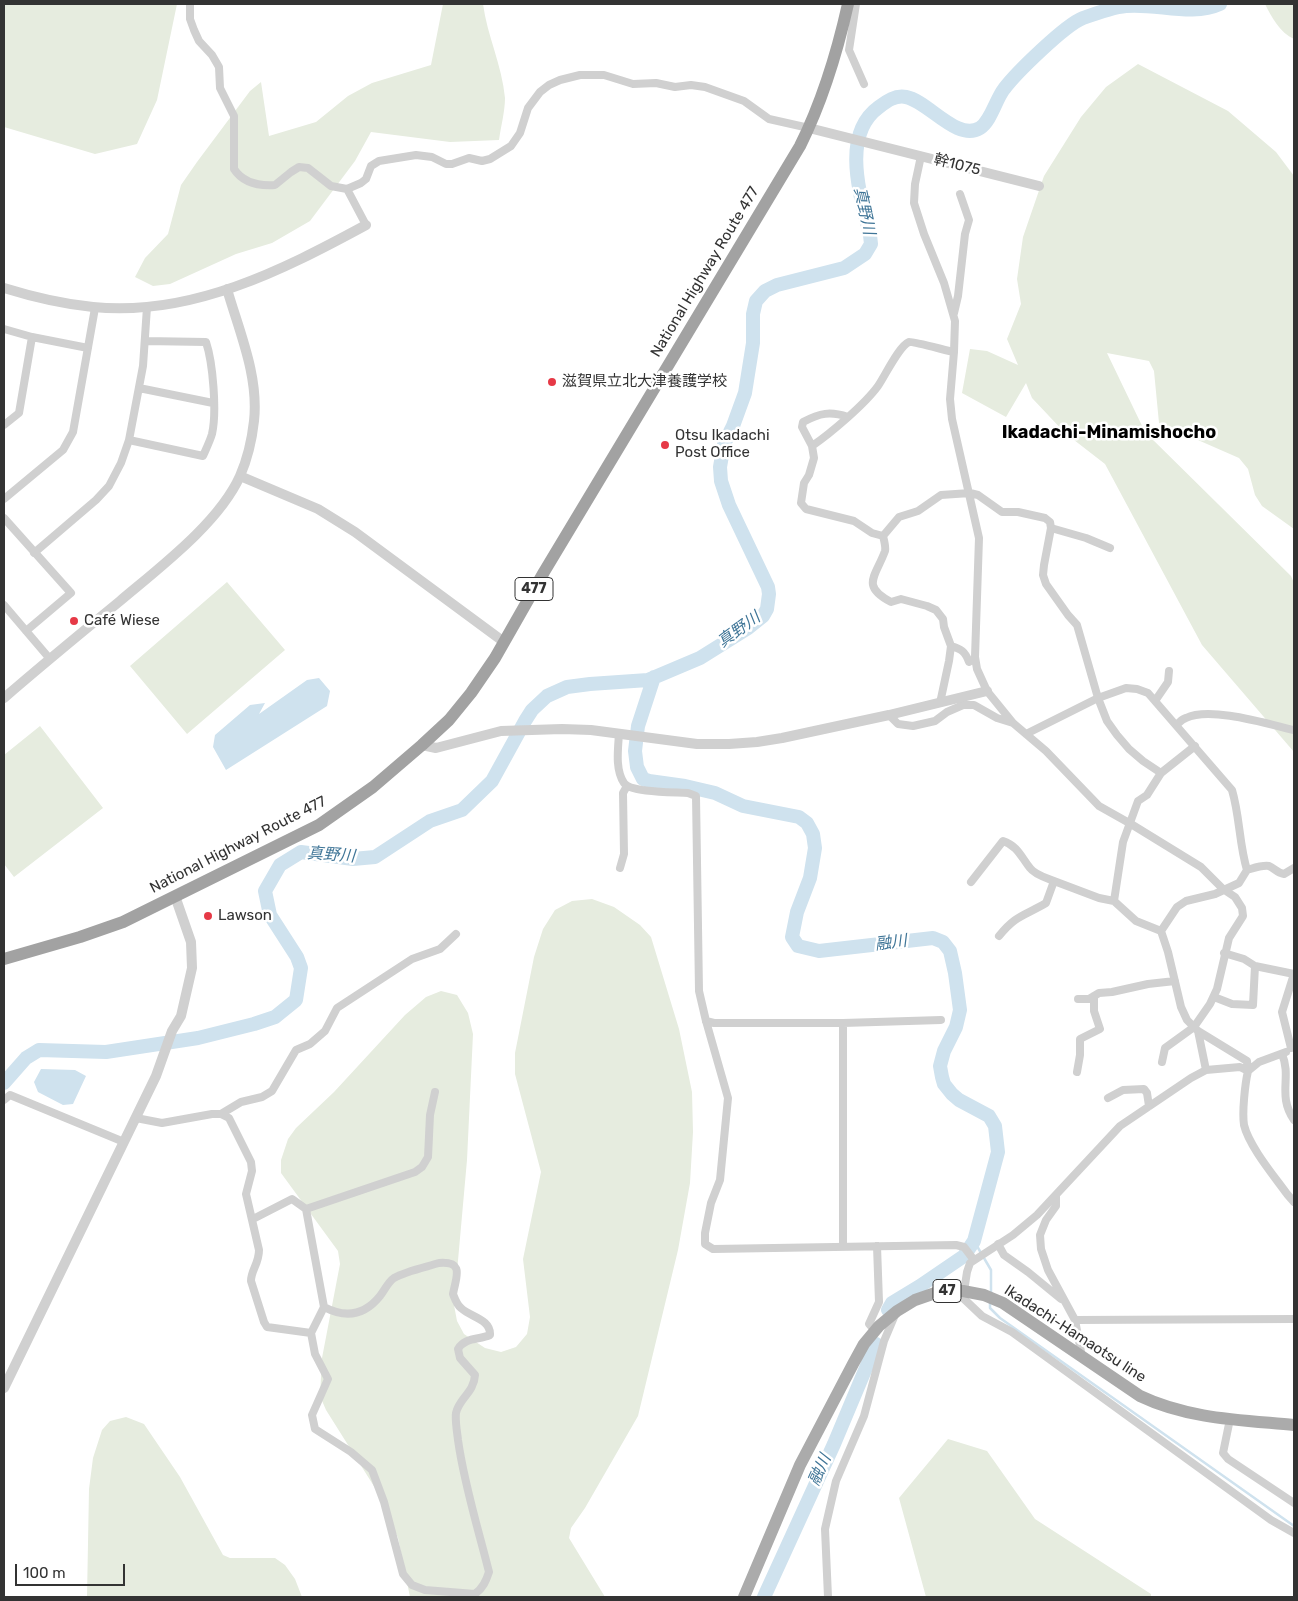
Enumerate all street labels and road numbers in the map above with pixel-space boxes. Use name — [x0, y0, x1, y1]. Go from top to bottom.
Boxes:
street label: 幹1075 — [932, 151, 982, 179]
street label: National Highway Route 477 — [647, 184, 763, 360]
road number: 477 — [515, 578, 553, 600]
street label: National Highway Route 477 — [147, 793, 329, 897]
road number: 47 — [933, 1280, 961, 1302]
street label: Ikadachi-Hamaotsu line — [1001, 1281, 1149, 1387]

